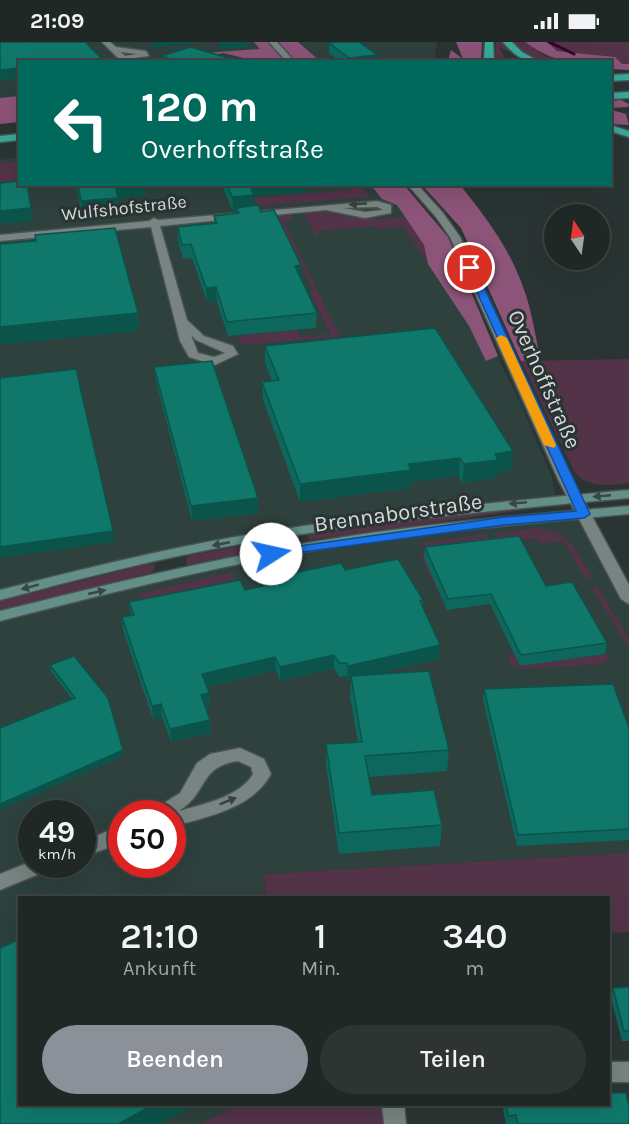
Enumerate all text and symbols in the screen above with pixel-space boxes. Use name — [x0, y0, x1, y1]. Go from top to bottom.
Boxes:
text: 21:09 — [30, 8, 84, 34]
text: 120 m — [141, 82, 258, 132]
icon: left — [42, 84, 120, 162]
text: Overhoffstraße — [141, 133, 324, 165]
street label: Wulfshofstraße — [60, 190, 188, 226]
one-way arrow — [348, 200, 367, 209]
north arrow — [544, 204, 610, 270]
map controls — [544, 204, 610, 270]
pin — [444, 242, 495, 293]
icon: arrive — [453, 251, 486, 284]
street label: Overhoffstraße — [502, 306, 586, 453]
street label: Brennaborstraße — [313, 488, 484, 538]
one-way arrow — [593, 491, 612, 501]
one-way arrow — [508, 498, 527, 508]
position arrow — [239, 522, 303, 586]
one-way arrow — [211, 540, 230, 549]
one-way arrow — [21, 583, 40, 593]
one-way arrow — [88, 586, 107, 596]
one-way arrow — [219, 796, 237, 806]
speed limit sign: 50 — [108, 800, 186, 878]
text: 49 — [39, 814, 75, 850]
text: km/h — [38, 845, 76, 863]
text: 21:10 — [120, 915, 199, 957]
text: 1 — [314, 915, 327, 957]
text: 340 — [442, 915, 508, 957]
text: Ankunft — [123, 957, 196, 980]
text: Min. — [301, 957, 340, 980]
text: m — [465, 957, 484, 980]
button: Beenden — [42, 1025, 308, 1094]
button: Teilen — [320, 1025, 586, 1094]

